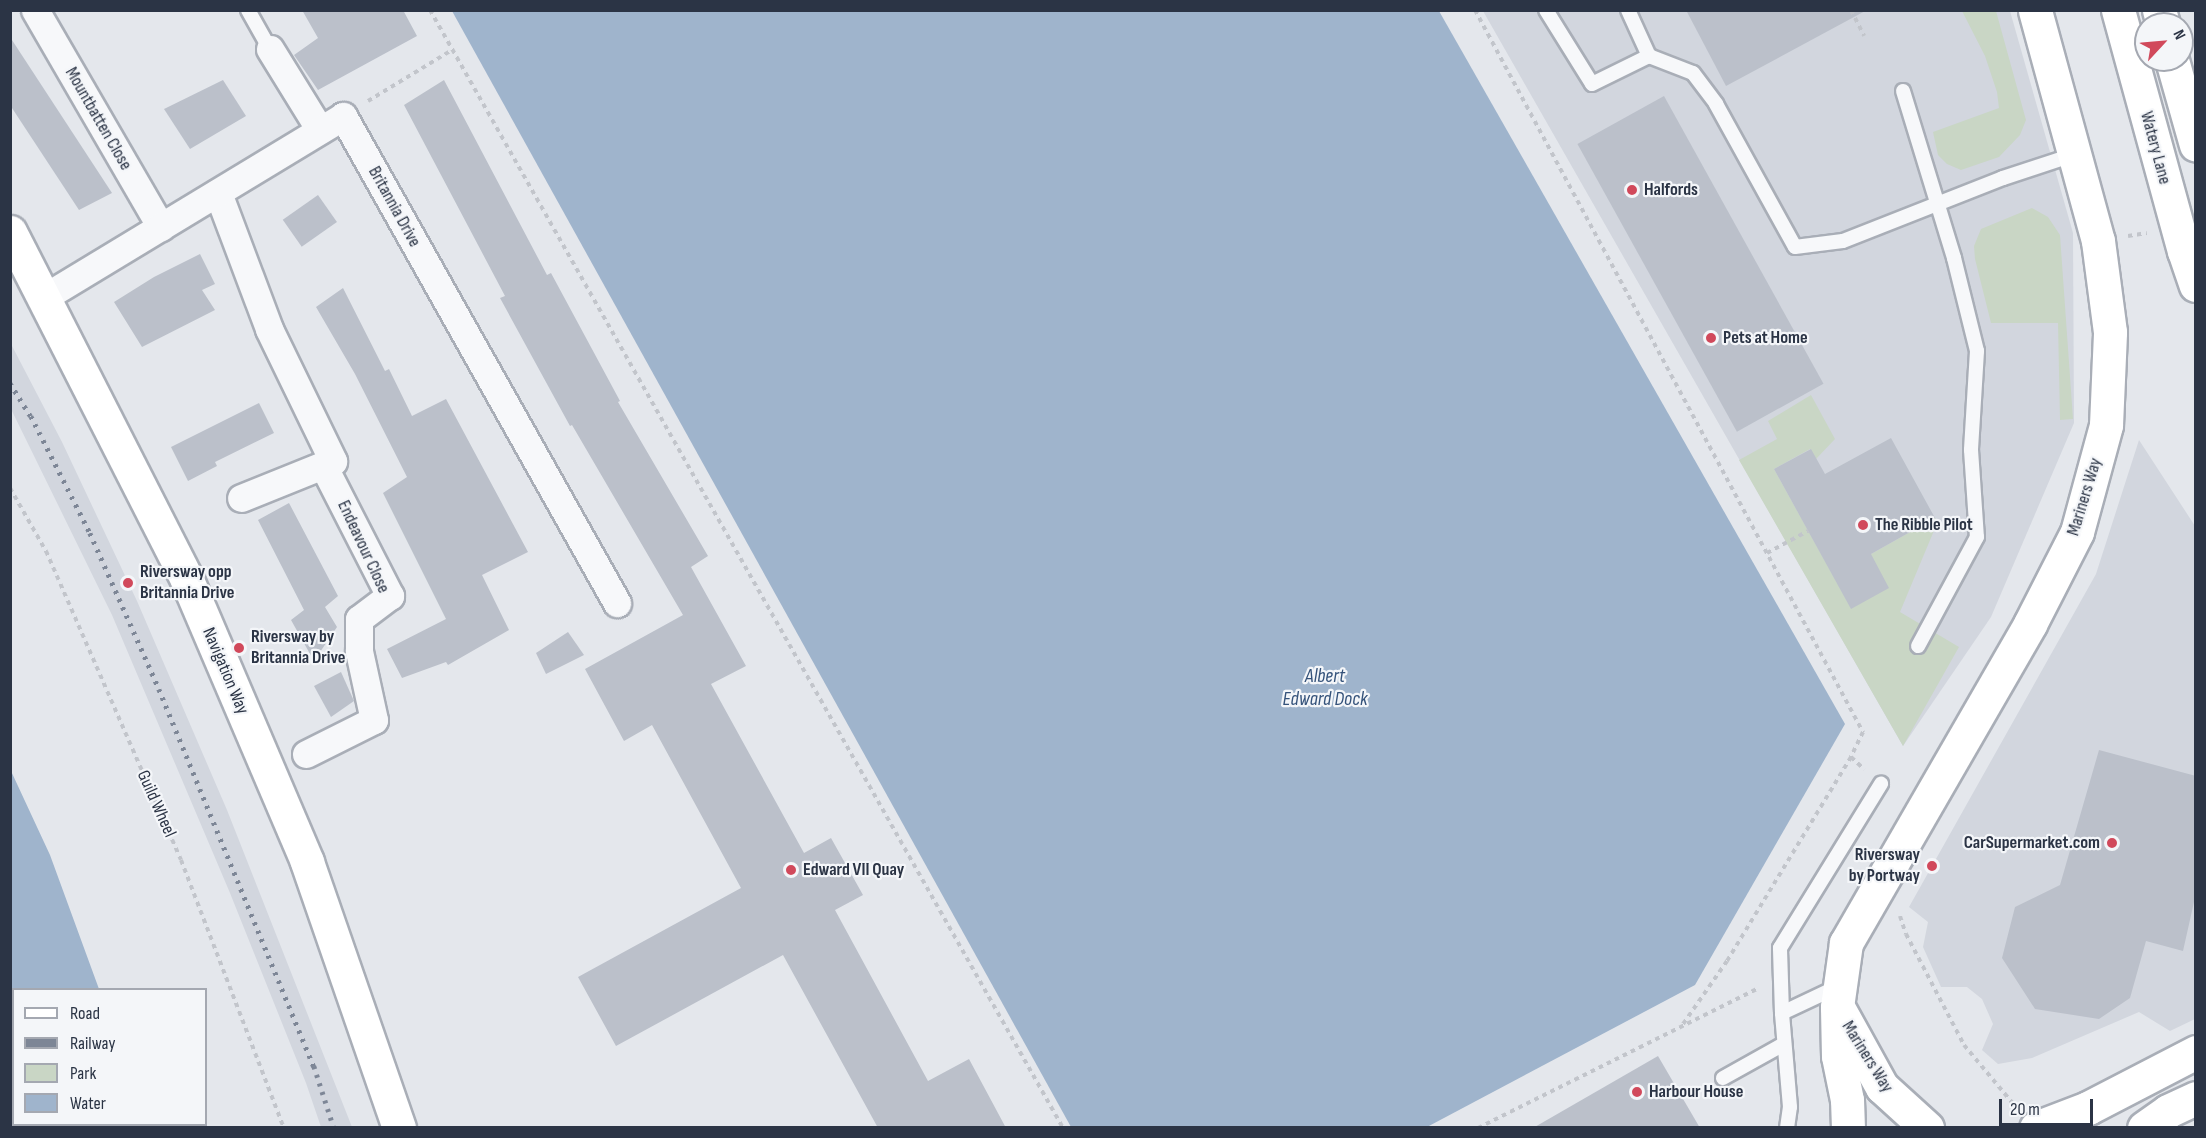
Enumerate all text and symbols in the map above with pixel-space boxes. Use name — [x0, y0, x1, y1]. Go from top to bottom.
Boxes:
north arrow — [2134, 12, 2194, 72]
text: N — [2168, 27, 2189, 43]
street label: Mountbatten Close — [60, 64, 136, 174]
street label: Watery Lane — [2135, 109, 2175, 187]
street label: Britannia Drive — [363, 163, 425, 251]
place label: Halfords — [1644, 179, 1698, 201]
marker: Halfords — [1625, 183, 1639, 197]
place label: Pets at Home — [1723, 327, 1808, 349]
marker: Pets at Home — [1704, 331, 1718, 345]
street label: Mariners Way — [2063, 455, 2107, 539]
street label: Endeavour Close — [332, 497, 394, 597]
place label: The Ribble Pilot — [1875, 514, 1973, 536]
marker: The Ribble Pilot — [1856, 518, 1870, 532]
place label: Riversway opp Britannia Drive — [140, 562, 235, 604]
marker: Riversway opp Britannia Drive — [121, 576, 135, 590]
street label: Navigation Way — [197, 624, 253, 718]
place label: Riversway by Britannia Drive — [251, 627, 346, 670]
marker: Riversway by Britannia Drive — [232, 641, 246, 655]
water label: Albert Edward Dock — [1283, 665, 1367, 712]
street label: Guild Wheel — [132, 767, 180, 841]
place label: CarSupermarket.com — [1964, 832, 2100, 854]
marker: CarSupermarket.com — [2105, 836, 2119, 850]
place label: Riversway by Portway — [1849, 845, 1920, 888]
place label: Edward VII Quay — [803, 859, 904, 881]
marker: Riversway by Portway — [1925, 859, 1939, 873]
marker: Edward VII Quay — [784, 863, 798, 877]
legend — [12, 988, 207, 1126]
text: Road — [70, 1003, 100, 1024]
street label: Mariners Way — [1837, 1017, 1897, 1097]
text: Railway — [70, 1033, 115, 1054]
text: Park — [70, 1063, 96, 1084]
place label: Harbour House — [1649, 1081, 1743, 1103]
marker: Harbour House — [1630, 1085, 1644, 1099]
scale bar — [2002, 1087, 2096, 1125]
text: Water — [70, 1093, 106, 1114]
text: 20 m — [2010, 1099, 2040, 1120]

